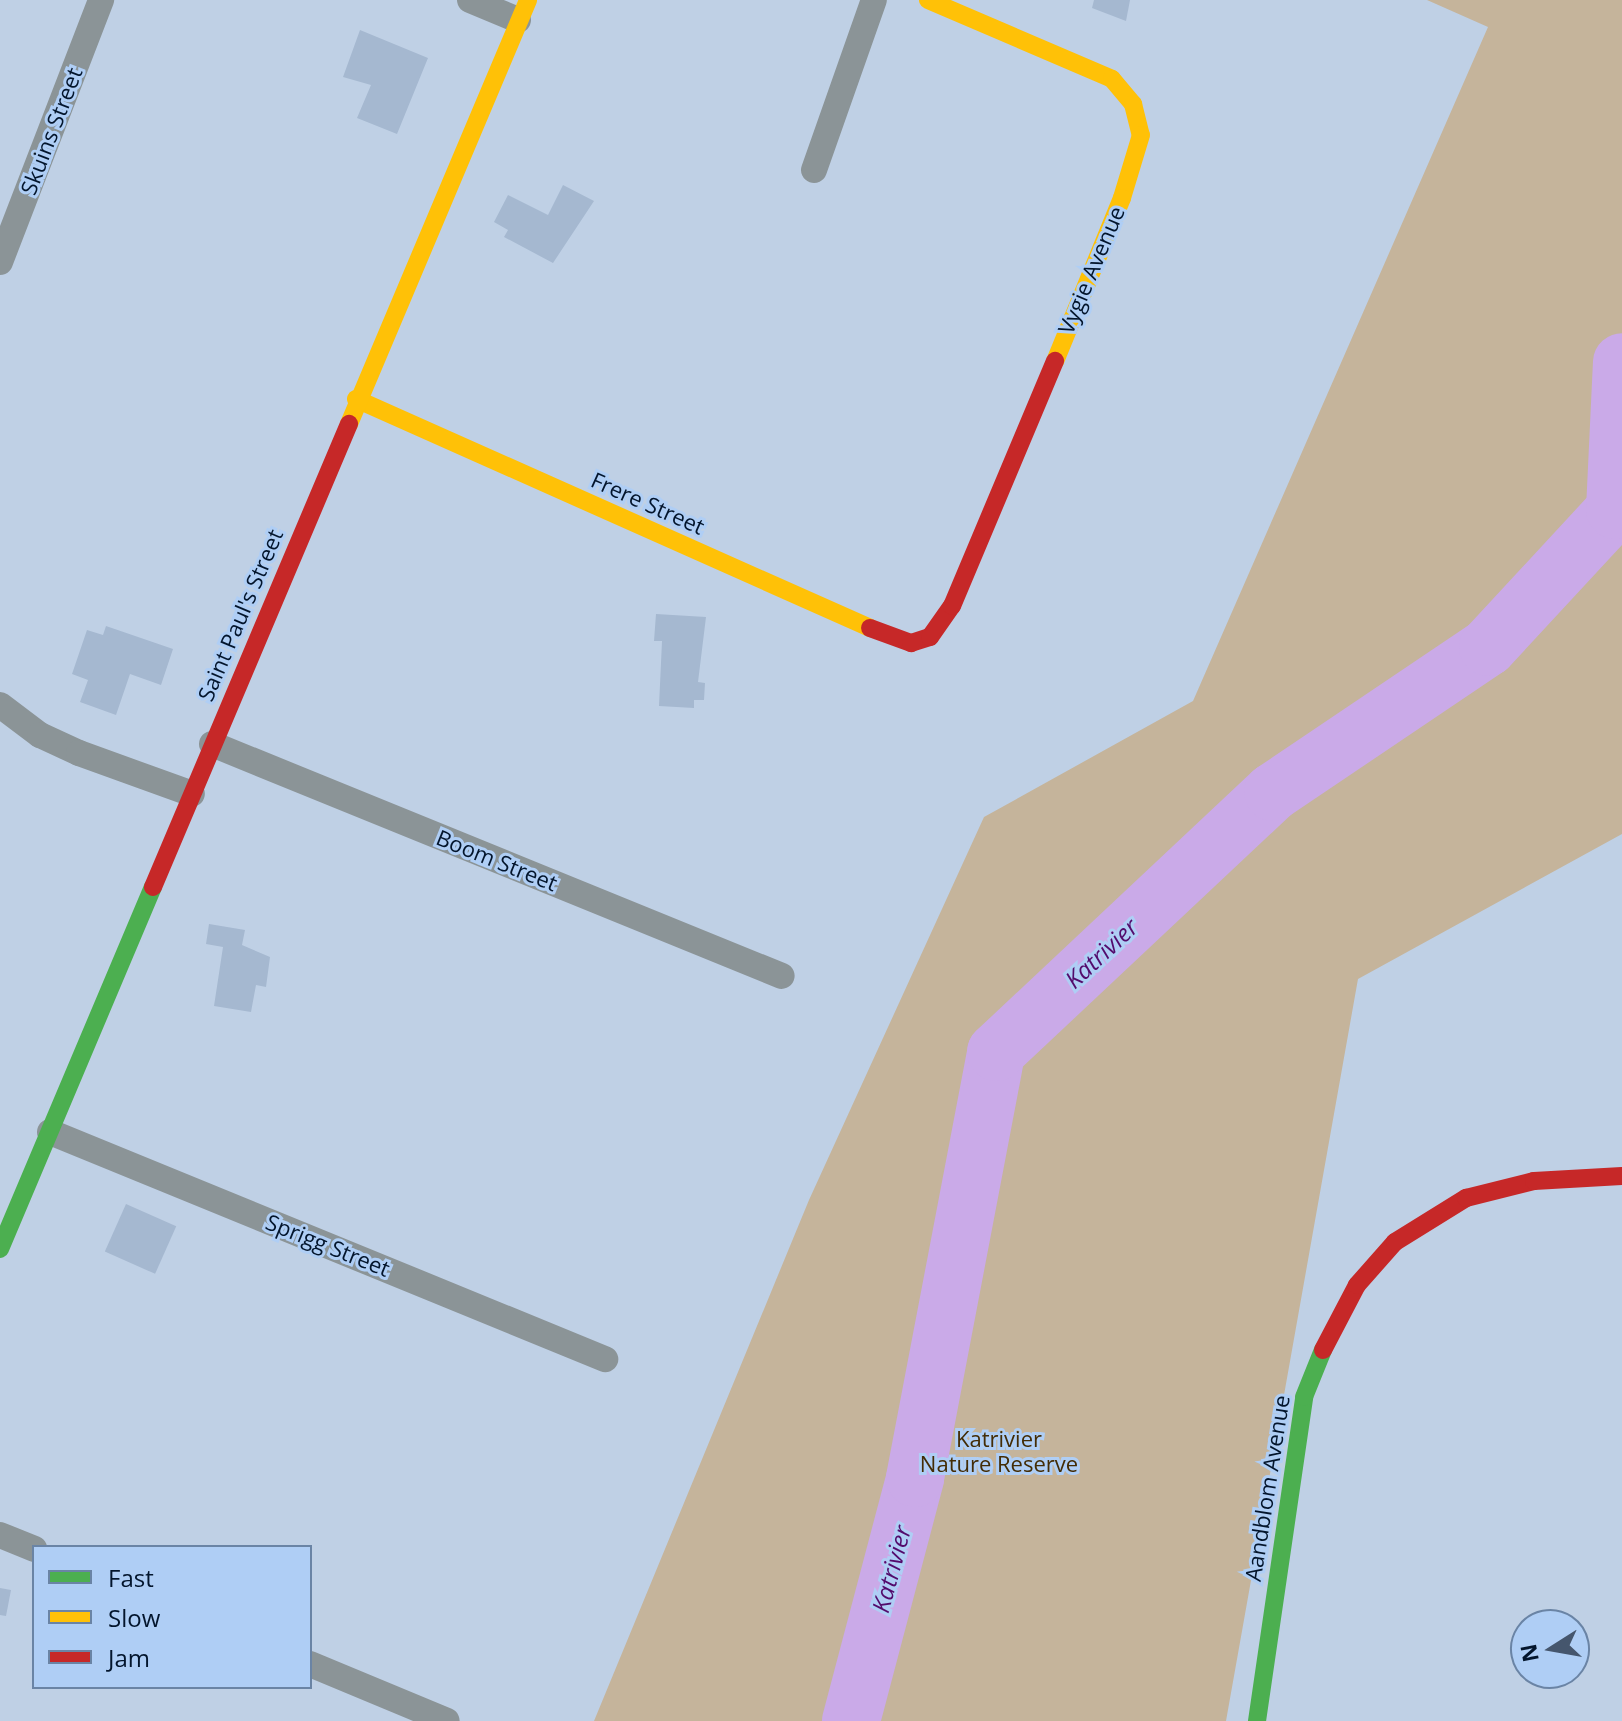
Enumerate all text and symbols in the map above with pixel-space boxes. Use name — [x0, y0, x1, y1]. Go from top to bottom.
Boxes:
street label: Skuins Street — [15, 64, 87, 198]
street label: Vygie Avenue — [1052, 202, 1130, 338]
street label: Frere Street — [587, 466, 709, 540]
street label: Saint Paul's Street — [192, 525, 288, 705]
street label: Boom Street — [433, 824, 561, 896]
water label: Katrivier — [1059, 912, 1143, 994]
street label: Sprigg Street — [262, 1208, 394, 1282]
street label: Aandblom Avenue — [1239, 1393, 1295, 1583]
park label: Katrivier Nature Reserve — [920, 1425, 1078, 1476]
water label: Katrivier — [866, 1522, 916, 1616]
legend — [32, 1545, 312, 1689]
text: Fast — [108, 1561, 154, 1594]
text: Slow — [108, 1601, 160, 1634]
north arrow — [1510, 1609, 1590, 1689]
text: Jam — [108, 1641, 150, 1674]
text: N — [1512, 1642, 1545, 1665]

